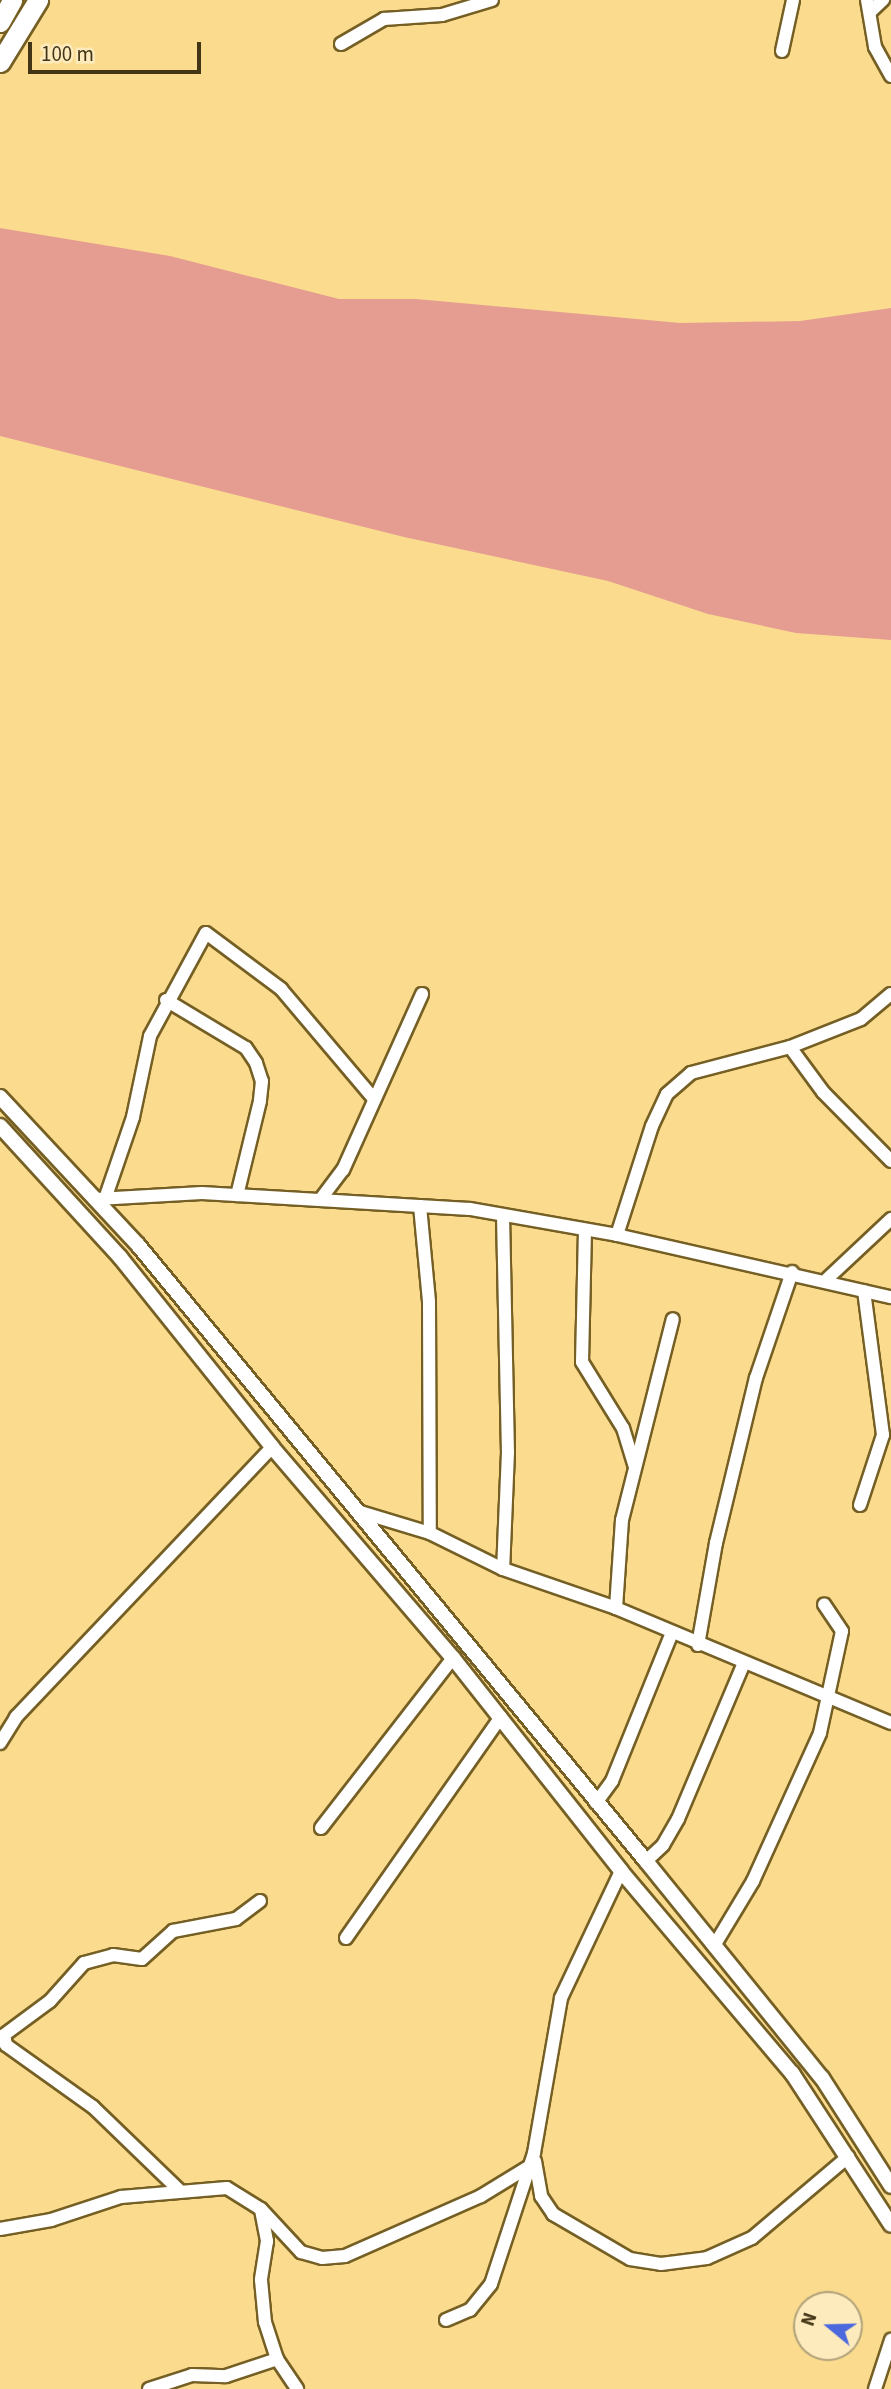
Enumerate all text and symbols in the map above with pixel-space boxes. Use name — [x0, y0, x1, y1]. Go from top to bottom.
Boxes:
scale bar — [32, 28, 205, 72]
text: 100 m — [41, 39, 94, 69]
north arrow — [793, 2291, 863, 2361]
text: N — [795, 2309, 824, 2330]

